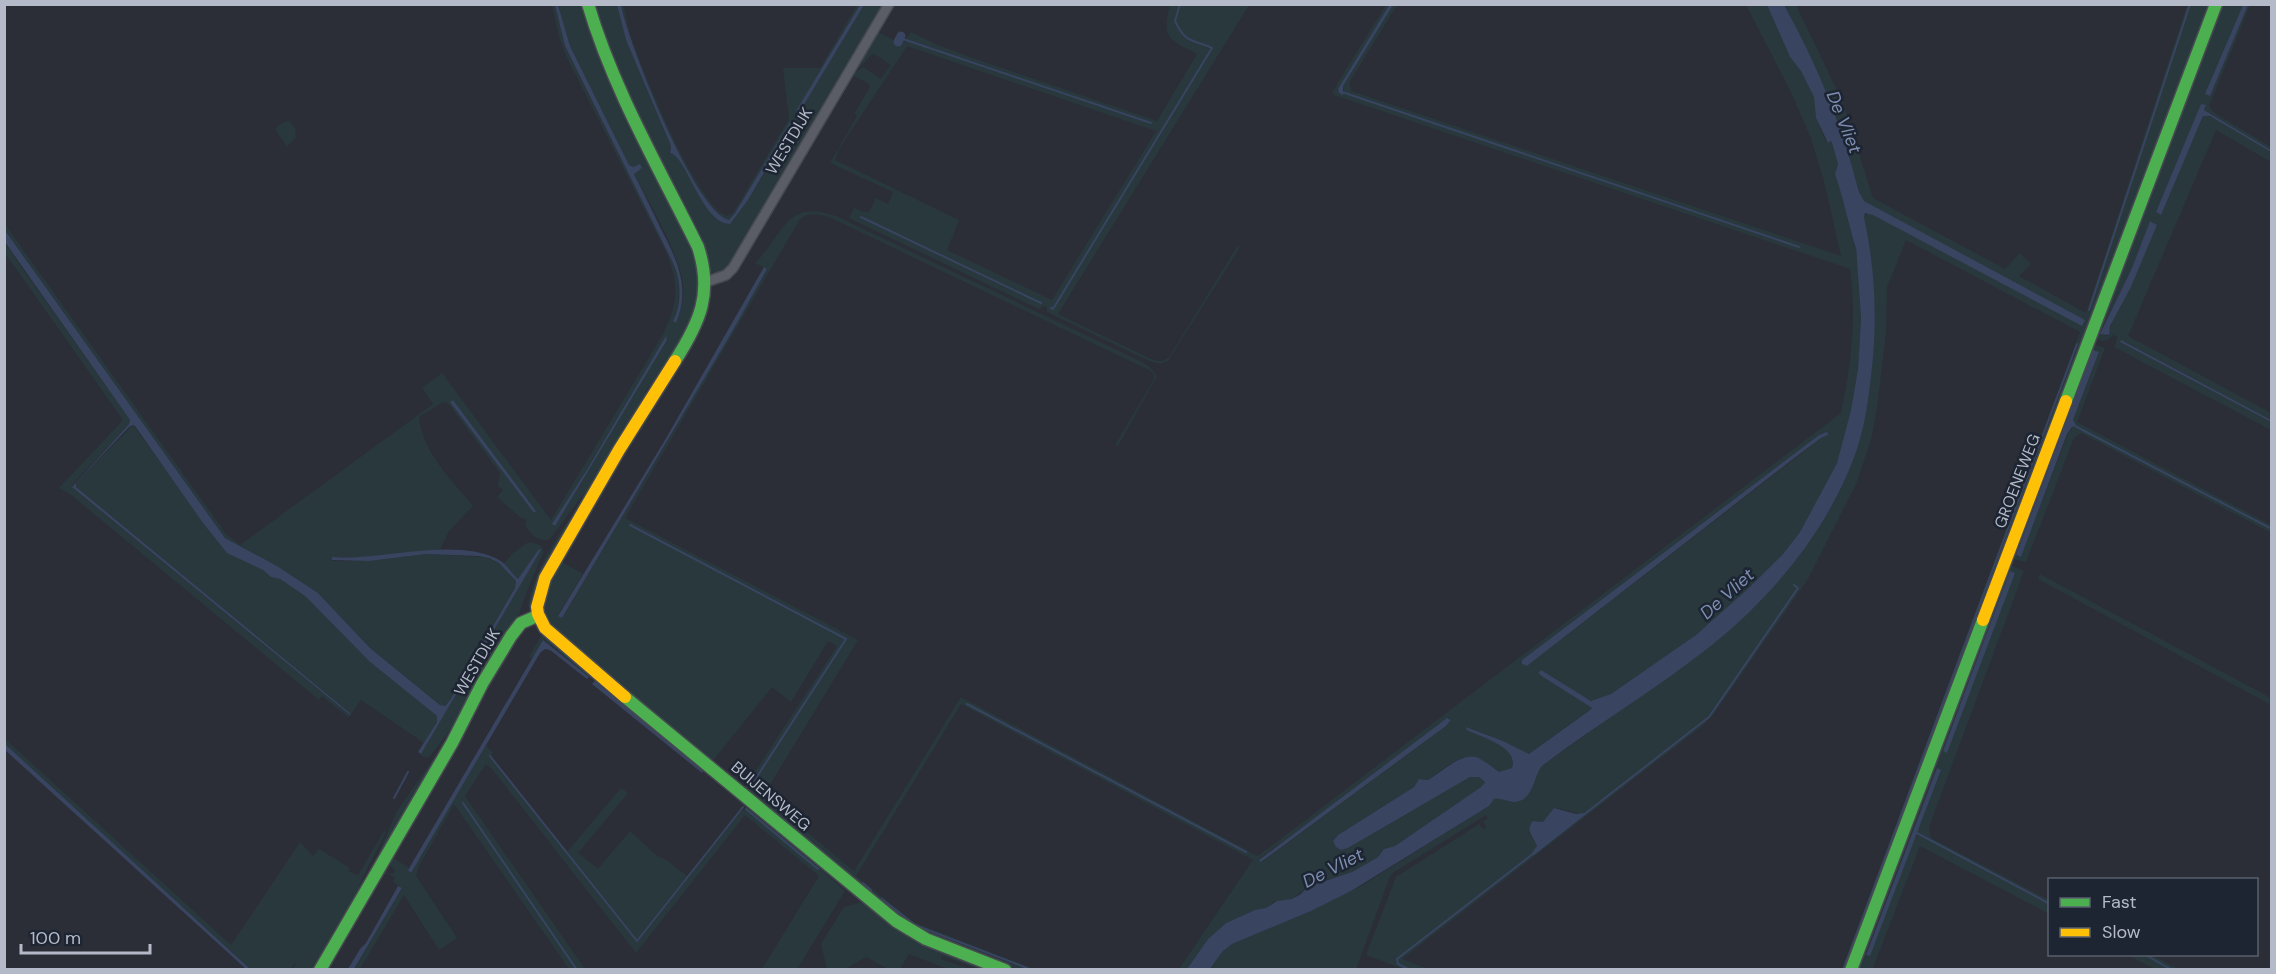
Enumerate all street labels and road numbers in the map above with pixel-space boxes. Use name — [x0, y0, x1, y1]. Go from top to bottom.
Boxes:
street label: WESTDIJK — [761, 104, 817, 178]
street label: GROENEWEG — [1989, 431, 2045, 531]
street label: WESTDIJK — [449, 624, 505, 700]
street label: BUIJENSWEG — [727, 757, 815, 835]

